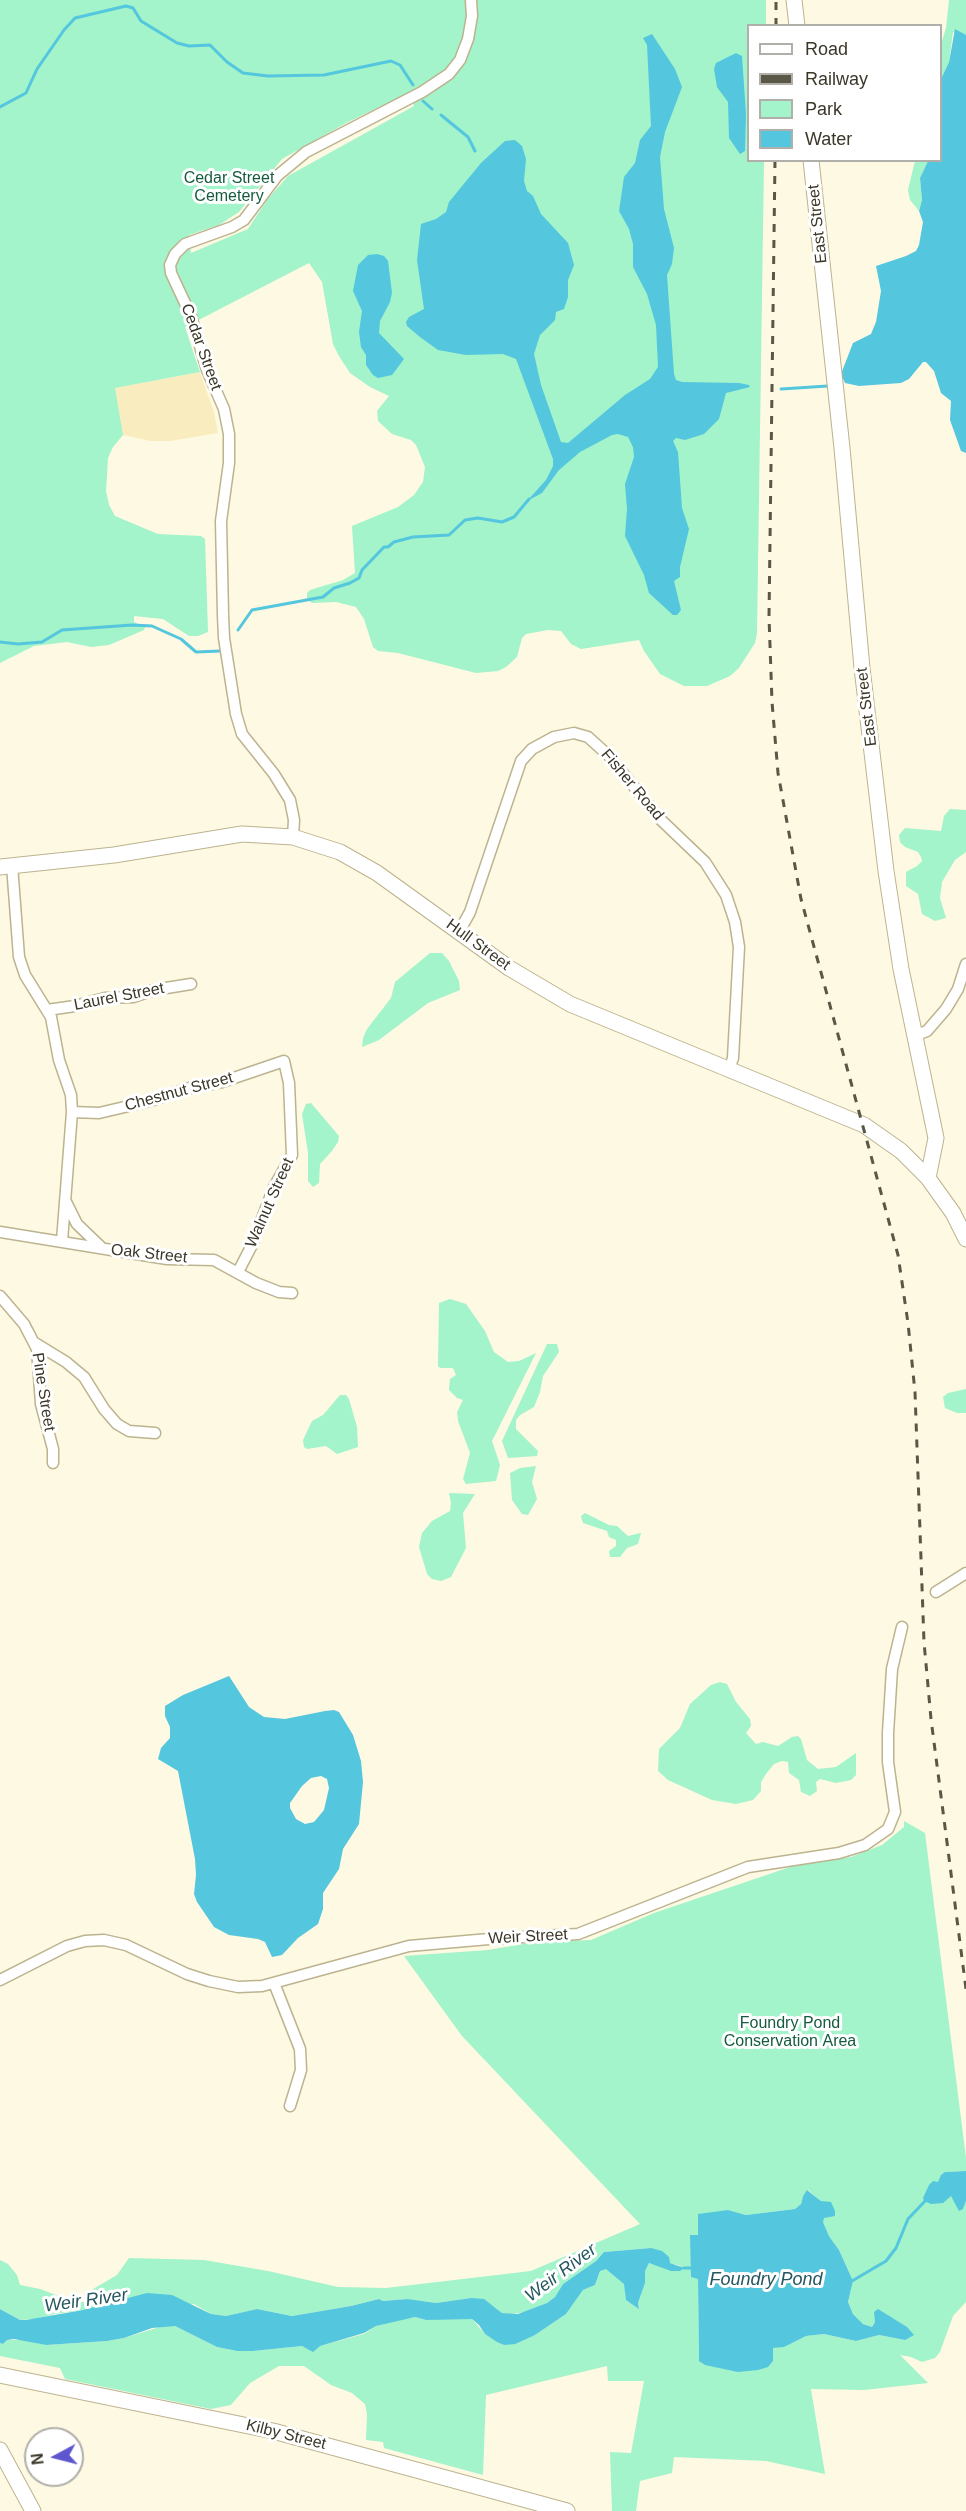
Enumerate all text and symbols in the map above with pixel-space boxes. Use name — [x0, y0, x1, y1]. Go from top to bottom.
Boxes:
legend — [747, 24, 942, 162]
text: Road — [805, 39, 848, 59]
text: Railway — [805, 69, 868, 89]
text: Park — [805, 99, 842, 119]
text: Water — [805, 129, 852, 149]
park label: Cedar Street Cemetery — [184, 169, 274, 207]
street label: East Street — [804, 184, 832, 264]
street label: Cedar Street — [176, 301, 226, 393]
street label: East Street — [853, 667, 881, 747]
street label: Fisher Road — [597, 745, 667, 825]
street label: Hull Street — [442, 915, 514, 975]
street label: Laurel Street — [72, 979, 166, 1015]
street label: Chestnut Street — [123, 1068, 235, 1116]
street label: Walnut Street — [242, 1155, 298, 1251]
street label: Oak Street — [110, 1240, 188, 1268]
street label: Pine Street — [27, 1351, 59, 1433]
street label: Weir Street — [488, 1925, 568, 1949]
park label: Foundry Pond Conservation Area — [724, 2014, 856, 2052]
water label: Weir River — [521, 2239, 601, 2307]
water label: Foundry Pond — [709, 2269, 823, 2291]
water label: Weir River — [43, 2284, 129, 2318]
street label: Kilby Street — [244, 2416, 328, 2454]
north arrow — [24, 2427, 84, 2487]
text: N — [28, 2452, 47, 2466]

